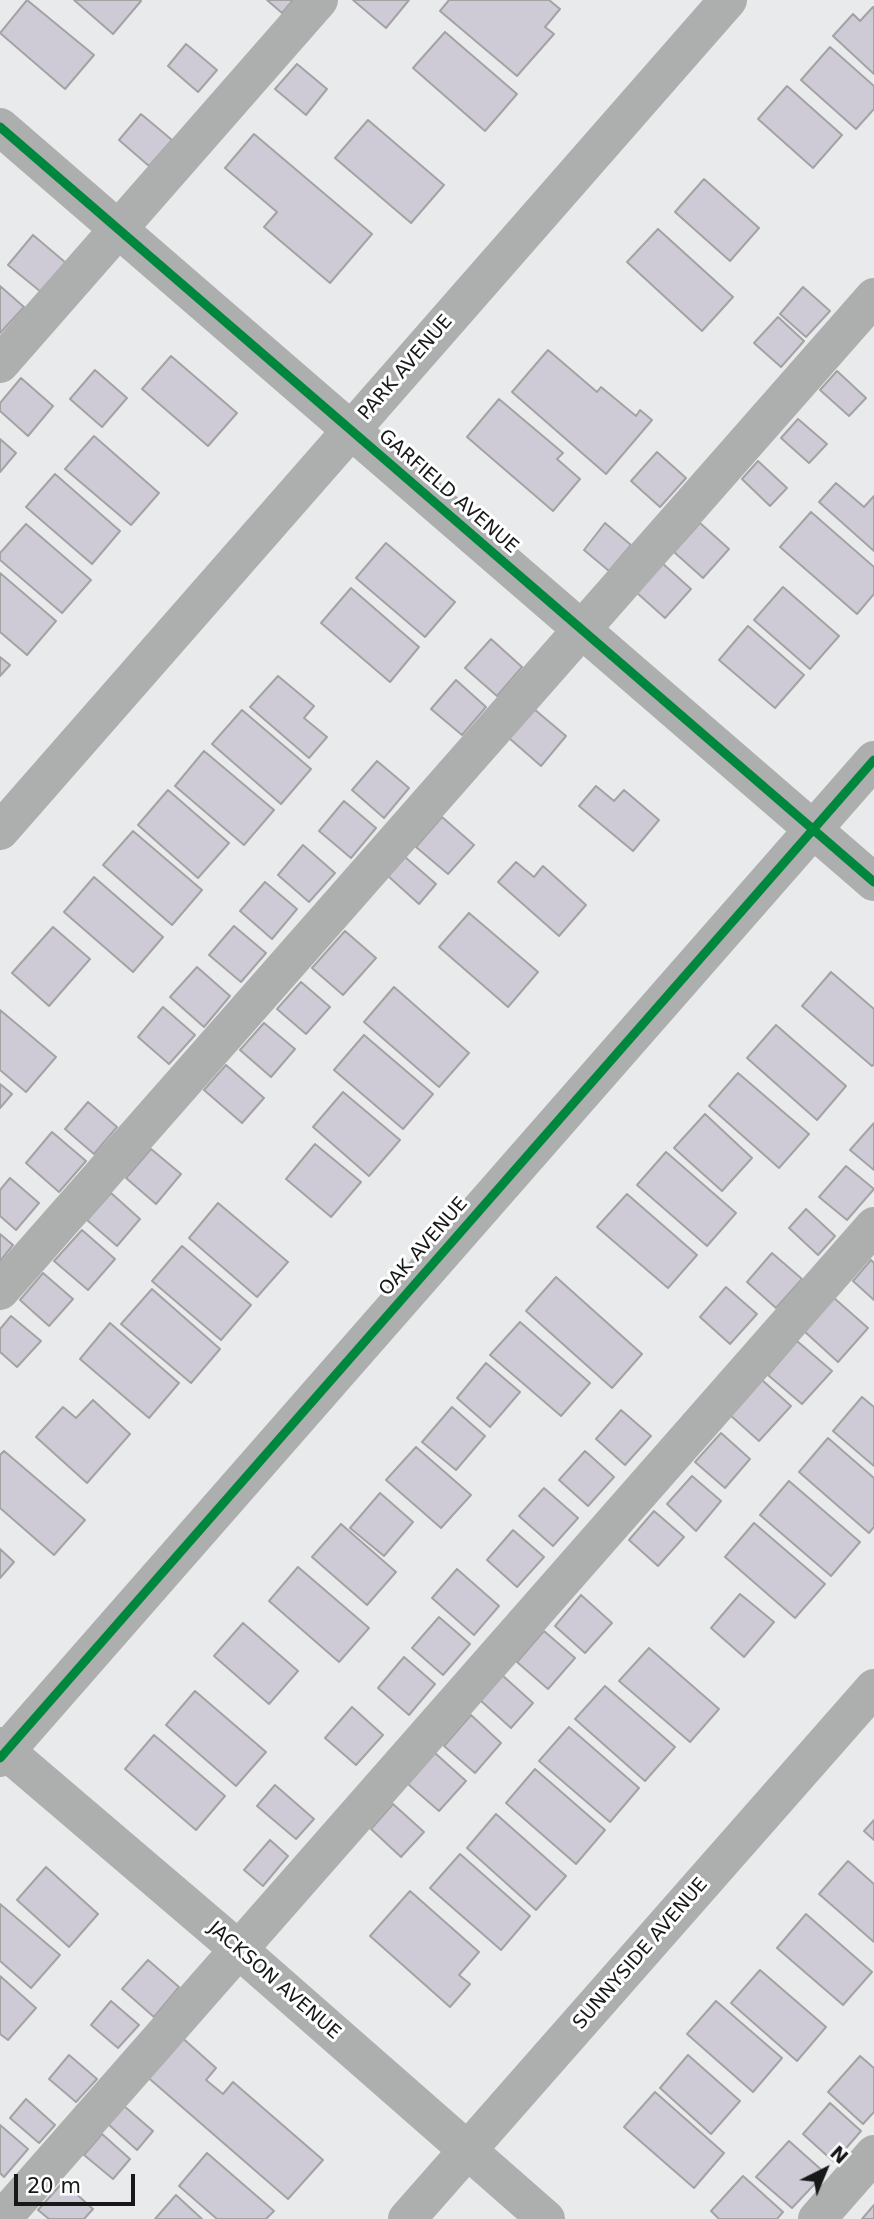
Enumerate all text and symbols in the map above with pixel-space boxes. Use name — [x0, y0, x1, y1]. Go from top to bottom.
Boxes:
street label: PARK AVENUE — [354, 311, 458, 425]
street label: GARFIELD AVENUE — [373, 425, 523, 559]
street label: OAK AVENUE — [375, 1193, 473, 1301]
street label: SUNNYSIDE AVENUE — [569, 1874, 713, 2034]
street label: JACKSON AVENUE — [203, 1917, 345, 2045]
north arrow — [790, 2135, 860, 2205]
text: N — [826, 2141, 853, 2168]
scale bar — [18, 2160, 138, 2204]
text: 20 m — [27, 2174, 81, 2198]

